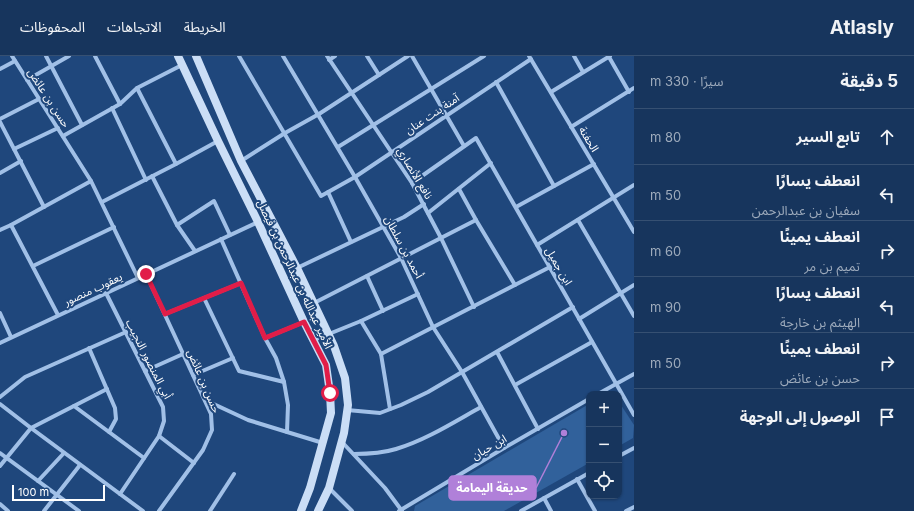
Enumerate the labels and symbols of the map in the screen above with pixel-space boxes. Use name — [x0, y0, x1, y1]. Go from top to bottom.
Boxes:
street label: حسن بن عائض — [25, 66, 74, 131]
street label: آمنة بنت عنان — [402, 90, 462, 137]
street label: الحفنة — [576, 124, 602, 154]
street label: نافع الأنصاري — [392, 145, 436, 203]
street label: الأمير عبدالله بن عبدالرحمن بن فيصل — [254, 197, 336, 351]
street label: أحمد بن سلطان — [382, 213, 426, 281]
street label: ابن جميل — [542, 244, 575, 288]
route end — [137, 265, 155, 283]
street label: يعقوب منصور — [61, 269, 125, 309]
street label: أبي المنصور النجيب — [121, 317, 175, 403]
street label: حسن بن عائض — [184, 347, 224, 415]
route start — [321, 384, 339, 402]
street label: ابن حيان — [469, 431, 509, 463]
callout: حديقة اليمامة — [449, 476, 536, 500]
text: حديقة اليمامة — [456, 480, 528, 495]
scale bar — [12, 483, 105, 502]

